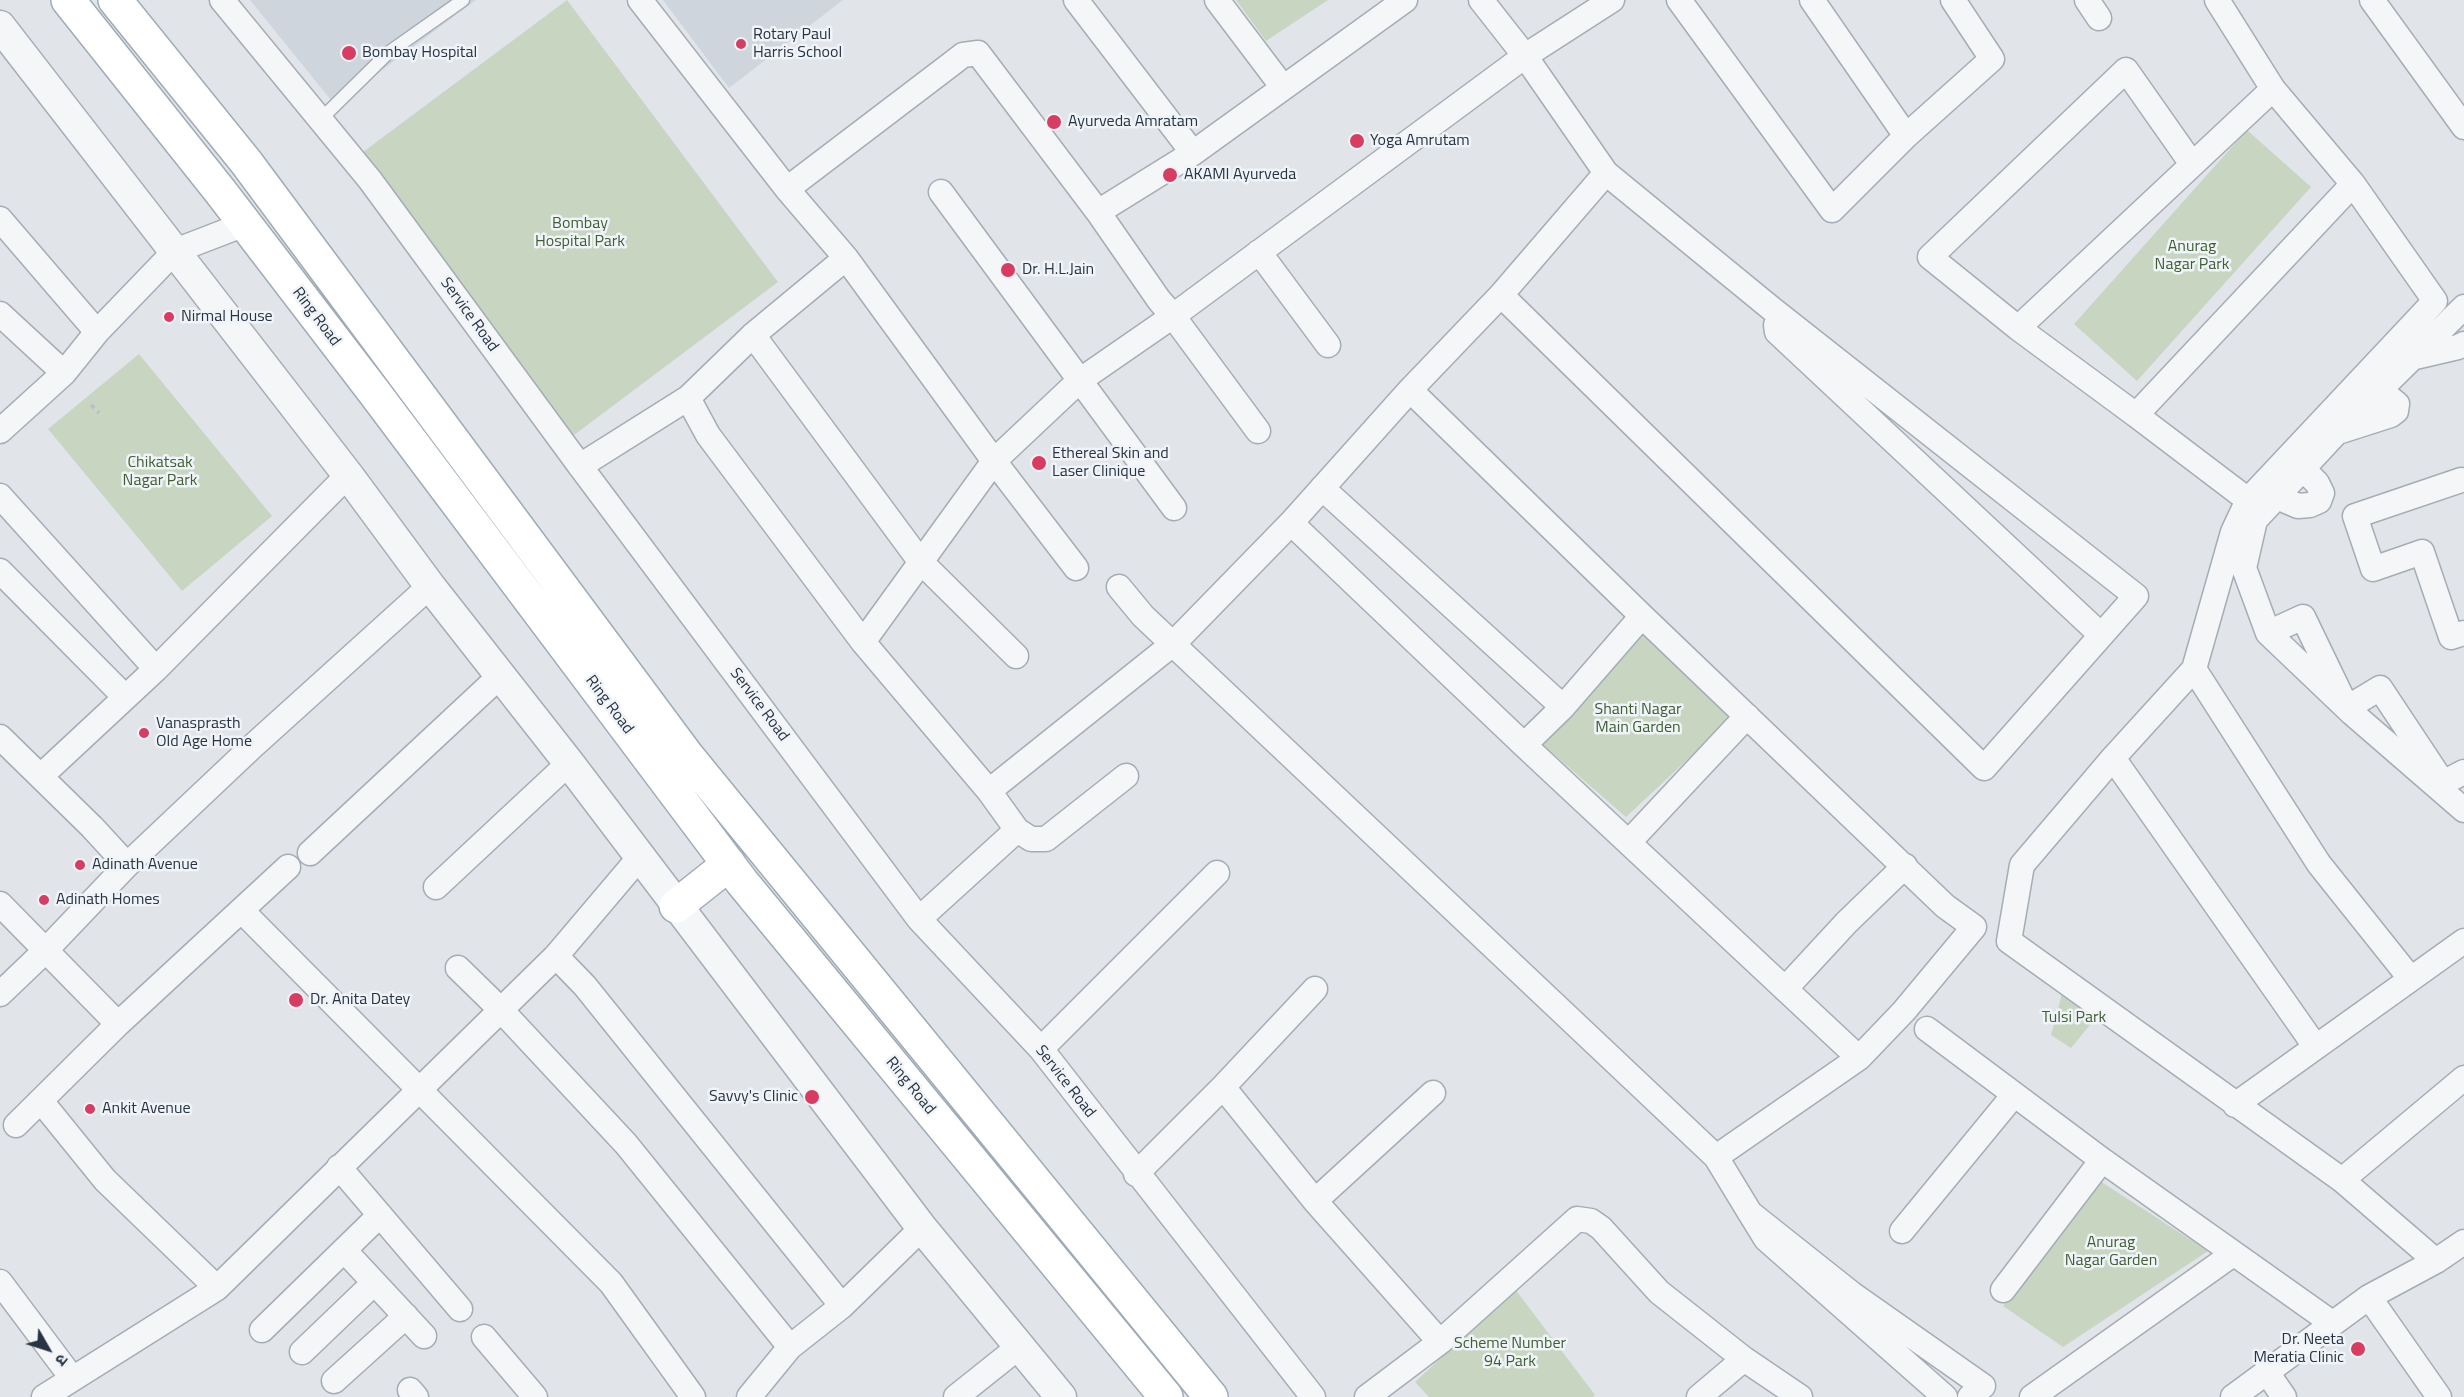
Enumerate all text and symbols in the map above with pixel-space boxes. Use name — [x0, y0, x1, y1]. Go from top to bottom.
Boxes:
place label: Rotary Paul Harris School — [753, 25, 842, 63]
marker: Rotary Paul Harris School — [734, 37, 748, 51]
place label: Bombay Hospital — [362, 43, 477, 63]
marker: Bombay Hospital — [340, 44, 358, 62]
place label: Ayurveda Amratam — [1068, 112, 1198, 132]
marker: Ayurveda Amratam — [1045, 113, 1063, 131]
place label: Yoga Amrutam — [1370, 131, 1470, 151]
marker: Yoga Amrutam — [1348, 132, 1366, 150]
place label: AKAMI Ayurveda — [1184, 165, 1296, 185]
marker: AKAMI Ayurveda — [1161, 166, 1179, 184]
park label: Bombay Hospital Park — [535, 214, 625, 252]
park label: Anurag Nagar Park — [2155, 237, 2229, 275]
place label: Dr. H.L.Jain — [1022, 260, 1094, 280]
marker: Dr. H.L.Jain — [999, 261, 1017, 279]
street label: Service Road — [436, 274, 502, 356]
street label: Ring Road — [288, 284, 344, 350]
place label: Nirmal House — [181, 307, 273, 327]
marker: Nirmal House — [162, 310, 176, 324]
place label: Ethereal Skin and Laser Clinique — [1052, 444, 1169, 482]
park label: Chikatsak Nagar Park — [123, 453, 197, 491]
marker: Ethereal Skin and Laser Clinique — [1030, 454, 1048, 472]
street label: Service Road — [725, 665, 793, 745]
street label: Ring Road — [581, 672, 637, 738]
park label: Shanti Nagar Main Garden — [1594, 700, 1682, 738]
place label: Vanasprasth Old Age Home — [156, 714, 252, 752]
marker: Vanasprasth Old Age Home — [137, 726, 151, 740]
place label: Adinath Avenue — [92, 855, 198, 875]
marker: Adinath Avenue — [73, 858, 87, 872]
place label: Adinath Homes — [56, 890, 160, 910]
marker: Adinath Homes — [37, 893, 51, 907]
place label: Dr. Anita Datey — [310, 990, 410, 1010]
marker: Dr. Anita Datey — [287, 991, 305, 1009]
park label: Tulsi Park — [2042, 1008, 2106, 1028]
street label: Service Road — [1031, 1042, 1099, 1122]
street label: Ring Road — [881, 1053, 939, 1119]
place label: Savvy's Clinic — [709, 1087, 798, 1107]
marker: Savvy's Clinic — [803, 1088, 821, 1106]
place label: Ankit Avenue — [102, 1099, 190, 1119]
marker: Ankit Avenue — [83, 1102, 97, 1116]
park label: Anurag Nagar Garden — [2065, 1233, 2157, 1271]
north arrow — [18, 1319, 78, 1379]
place label: Dr. Neeta Meratia Clinic — [2253, 1330, 2344, 1368]
park label: Scheme Number 94 Park — [1454, 1334, 1566, 1372]
marker: Dr. Neeta Meratia Clinic — [2349, 1340, 2367, 1358]
text: उ — [50, 1349, 74, 1372]

